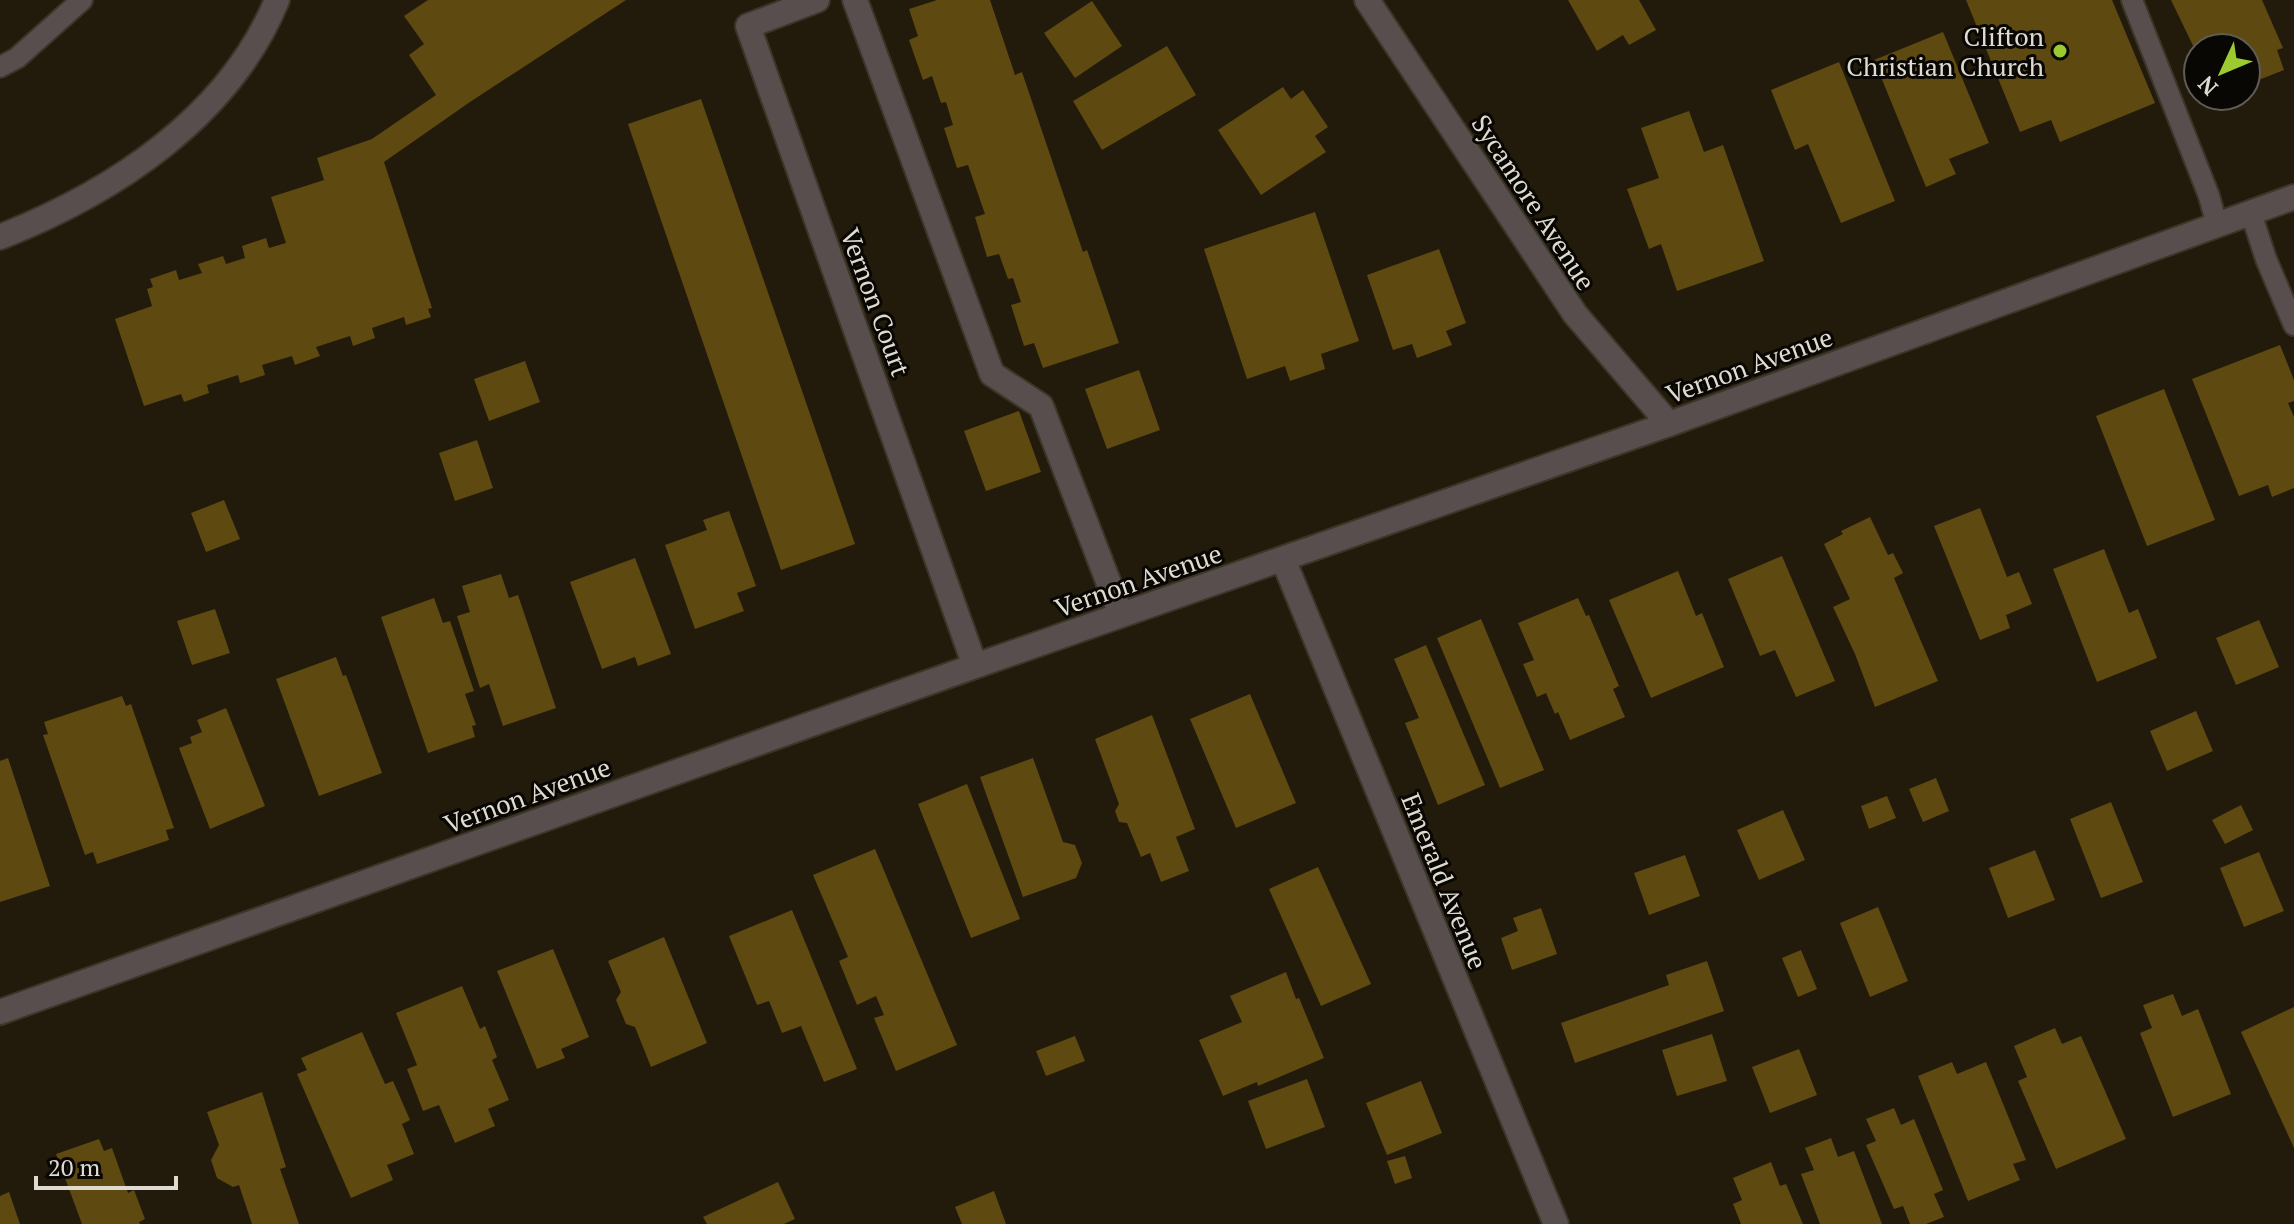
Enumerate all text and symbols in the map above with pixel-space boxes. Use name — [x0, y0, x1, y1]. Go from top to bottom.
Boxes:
place label: Clifton Christian Church — [1846, 19, 2044, 83]
north arrow — [2182, 32, 2262, 112]
marker: Clifton Christian Church — [2051, 42, 2069, 60]
text: N — [2191, 70, 2223, 102]
street label: Sycamore Avenue — [1465, 108, 1603, 296]
street label: Vernon Court — [833, 223, 919, 381]
street label: Vernon Avenue — [1661, 319, 1837, 411]
street label: Vernon Avenue — [1050, 535, 1226, 625]
street label: Vernon Avenue — [439, 749, 615, 841]
street label: Emerald Avenue — [1394, 788, 1496, 974]
scale bar — [36, 1140, 176, 1190]
text: 20 m — [48, 1151, 100, 1183]

